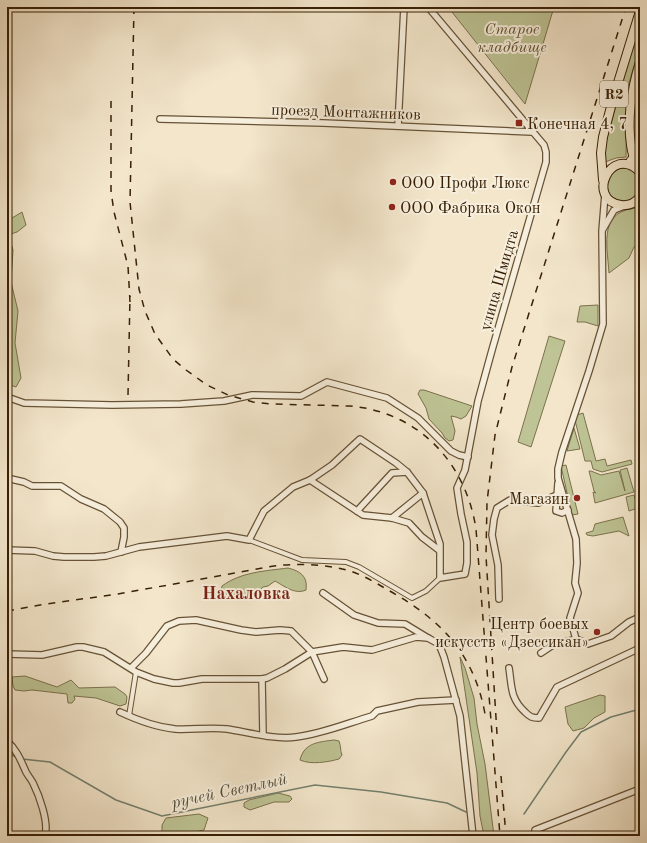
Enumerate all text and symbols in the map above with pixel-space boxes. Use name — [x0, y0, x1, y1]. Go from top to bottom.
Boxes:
park label: Старое кладбище — [477, 22, 547, 56]
road number: R2 — [600, 81, 628, 107]
street label: проезд Монтажников — [271, 102, 421, 124]
place label: Конечная 4, 7 — [527, 117, 628, 133]
marker: Конечная 4, 7 — [514, 118, 524, 128]
place label: ООО Профи Люкс — [401, 176, 530, 192]
marker: ООО Профи Люкс — [388, 177, 398, 187]
place label: ООО Фабрика Окон — [400, 201, 541, 217]
marker: ООО Фабрика Окон — [387, 202, 397, 212]
street label: улица Шмидта — [478, 228, 522, 333]
place label: Магазин — [509, 492, 569, 508]
marker: Магазин — [572, 493, 582, 503]
district label: Нахаловка — [202, 585, 290, 603]
place label: Центр боевых искусств «Дзессикан» — [435, 617, 589, 651]
marker: Центр боевых искусств «Дзессикан» — [592, 627, 602, 637]
water label: ручей Светлый — [168, 771, 289, 812]

